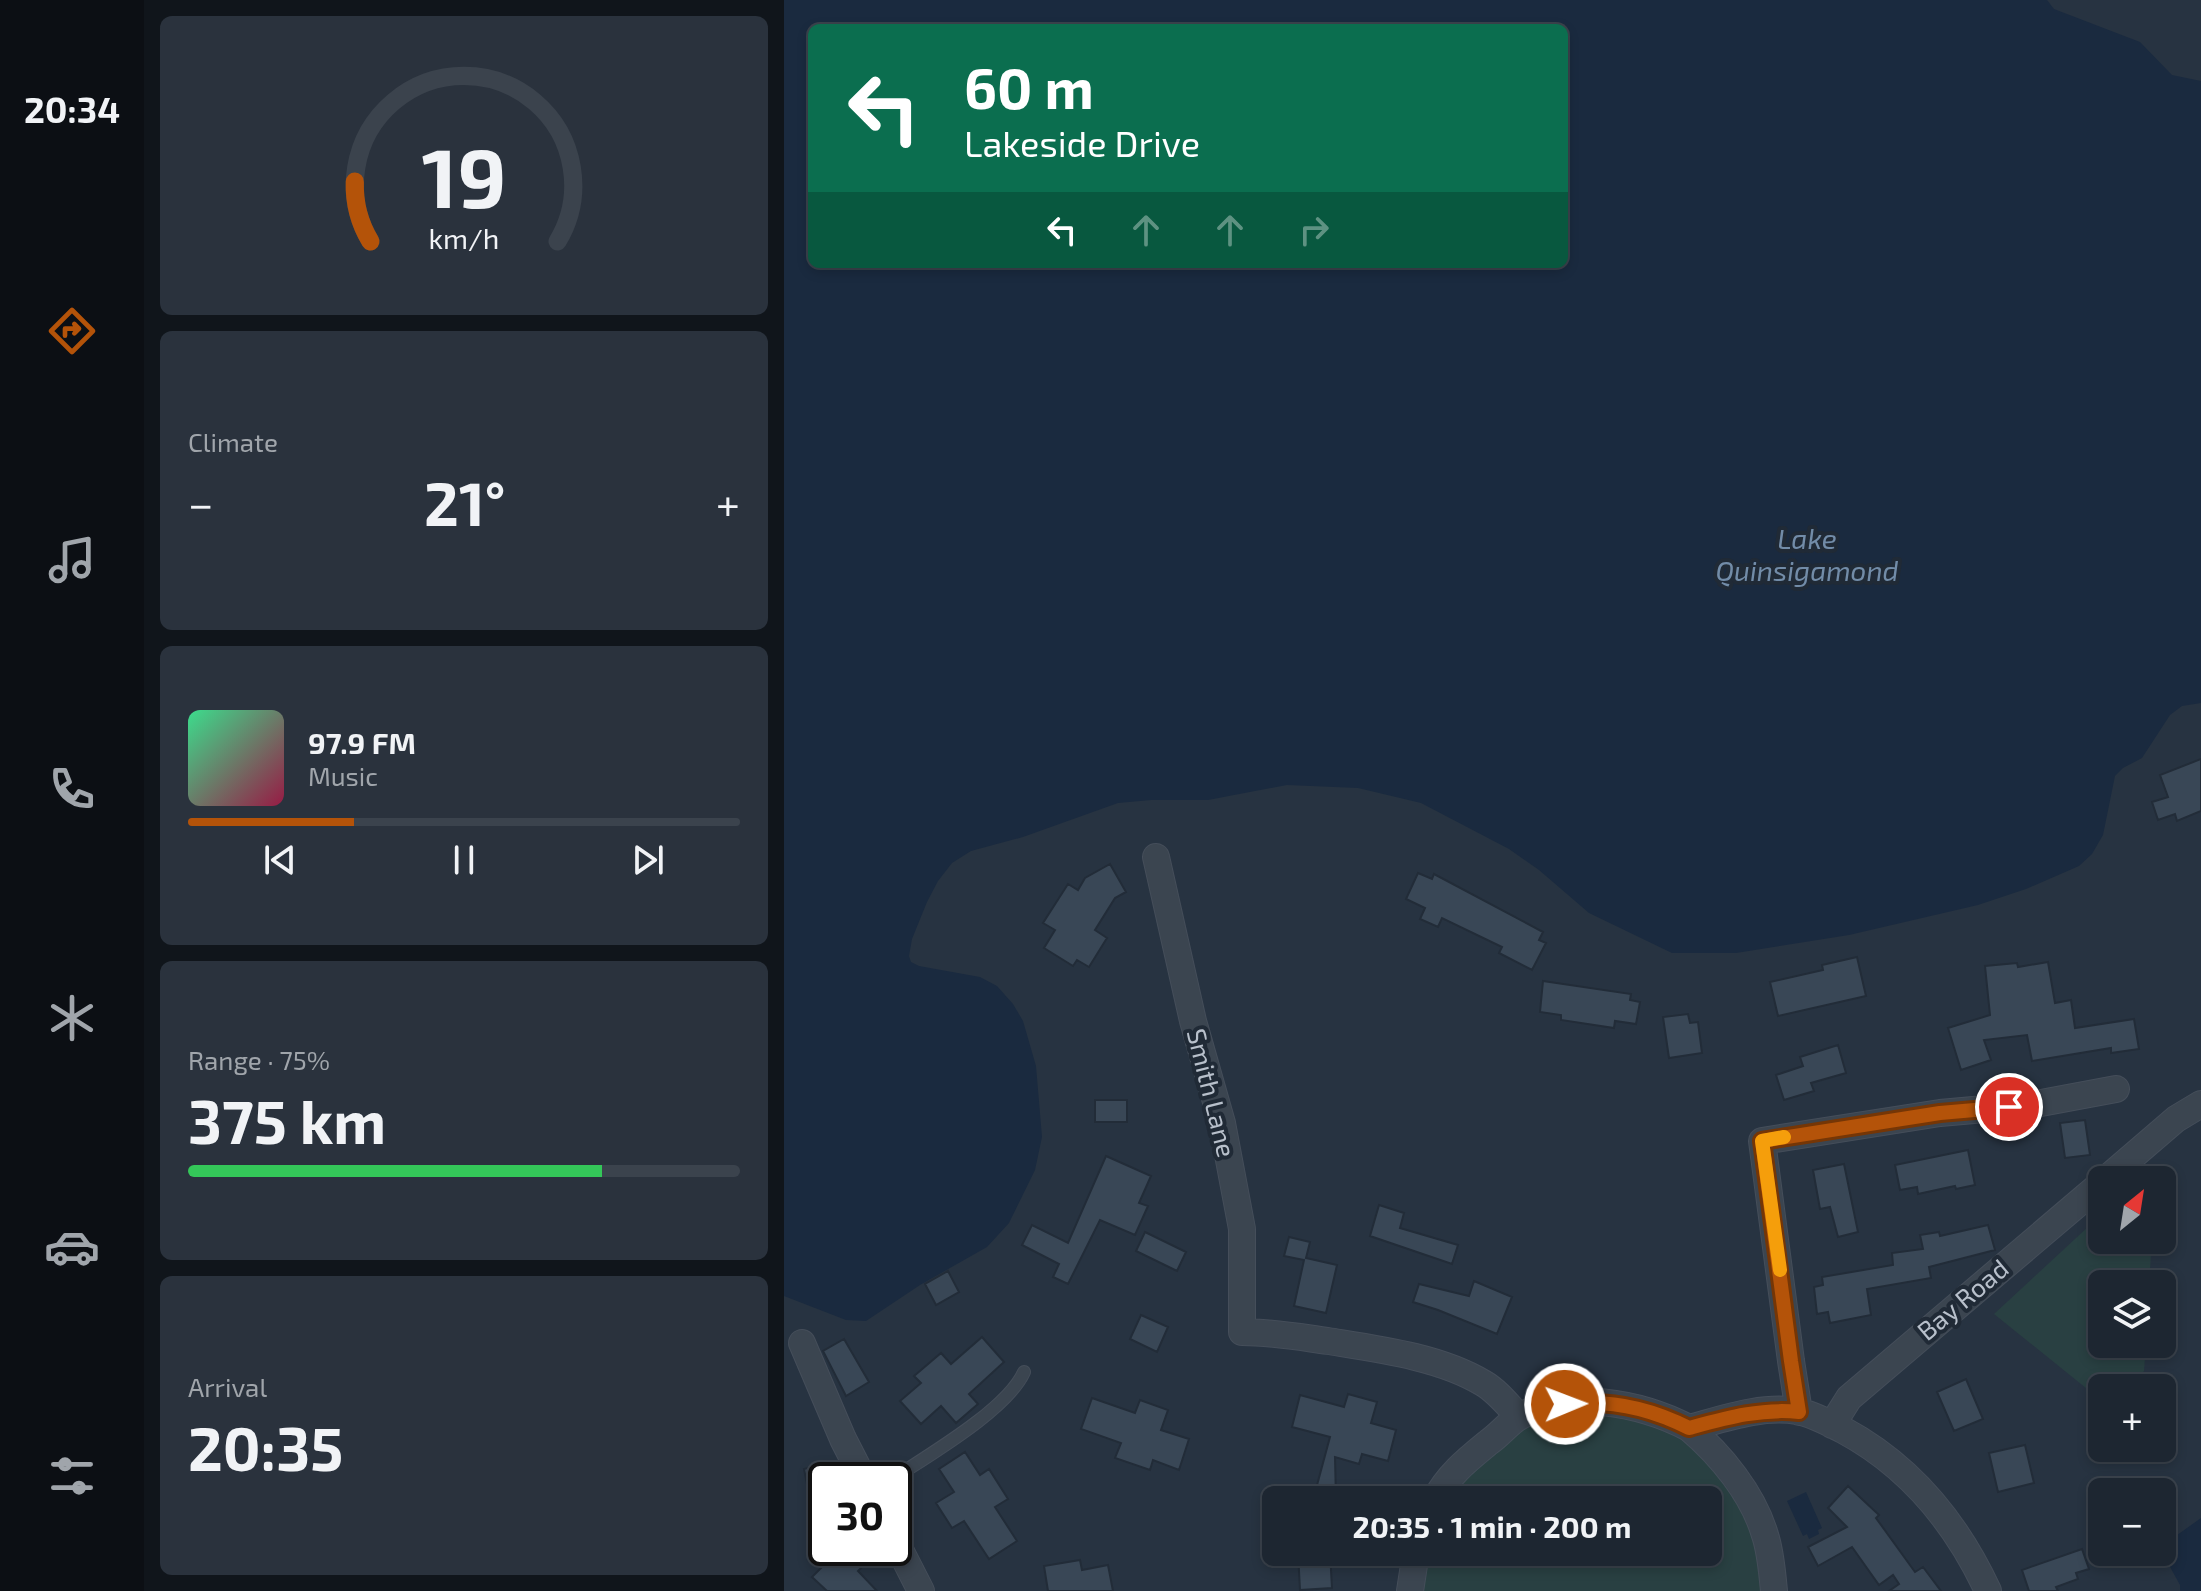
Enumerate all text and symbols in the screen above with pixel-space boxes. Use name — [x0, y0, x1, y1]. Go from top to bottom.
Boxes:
text: 60 m — [964, 53, 1094, 120]
icon: left — [832, 56, 936, 160]
text: 20:34 — [24, 87, 120, 130]
text: Lakeside Drive — [964, 121, 1200, 164]
text: 19 — [421, 124, 507, 224]
icon: left — [1040, 208, 1084, 252]
icon: ahead — [1124, 208, 1168, 252]
icon: ahead — [1208, 208, 1252, 252]
icon: right — [1292, 208, 1336, 252]
text: km/h — [429, 220, 499, 255]
icon: directions — [44, 303, 100, 359]
text: Climate — [188, 426, 278, 457]
text: 21° — [424, 466, 505, 538]
text: − — [188, 476, 214, 529]
text: + — [716, 476, 740, 529]
water label: Lake Quinsigamond — [1715, 521, 1899, 587]
icon: music — [44, 532, 100, 588]
text: 97.9 FM — [308, 724, 416, 760]
text: Music — [308, 760, 378, 791]
icon: phone — [44, 761, 100, 817]
icon: previous — [258, 838, 302, 882]
icon: pause — [442, 838, 486, 882]
icon: next — [626, 838, 670, 882]
icon: climate — [44, 990, 100, 1046]
street label: Smith Lane — [1182, 1025, 1243, 1160]
text: Range · 75% — [188, 1044, 330, 1075]
pin — [1975, 1073, 2043, 1141]
text: 375 km — [188, 1084, 386, 1156]
icon: arrive — [1987, 1085, 2031, 1129]
north arrow — [2088, 1166, 2176, 1254]
map controls — [2088, 1166, 2176, 1566]
icon: car — [44, 1219, 100, 1275]
street label: Bay Road — [1910, 1252, 2014, 1346]
button: layers — [2088, 1270, 2176, 1358]
position arrow — [1523, 1362, 1607, 1446]
text: Arrival — [188, 1371, 267, 1402]
button: + — [2088, 1374, 2176, 1462]
text: 20:35 — [188, 1411, 343, 1483]
icon: filters — [44, 1448, 100, 1504]
speed limit sign: 30 — [808, 1462, 912, 1566]
button: − — [2088, 1478, 2176, 1566]
text: 20:35 · 1 min · 200 m — [1353, 1508, 1632, 1544]

